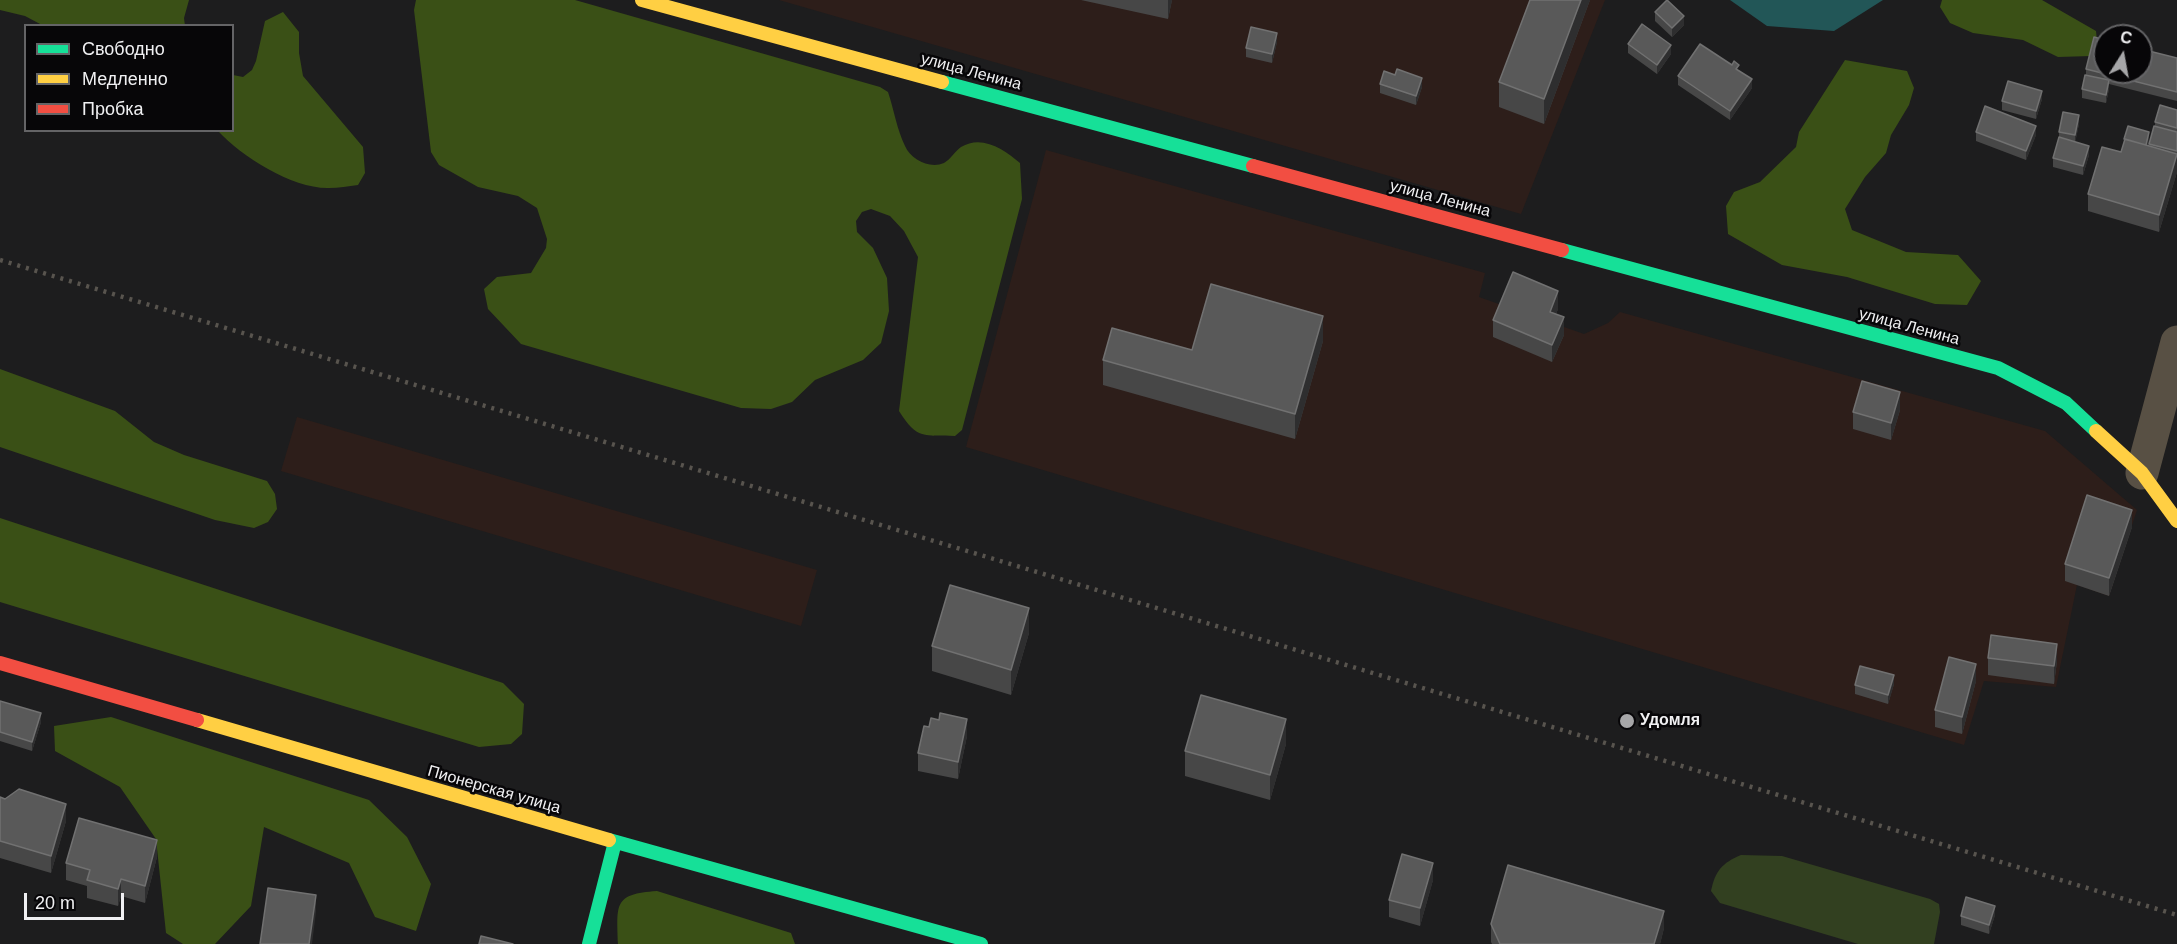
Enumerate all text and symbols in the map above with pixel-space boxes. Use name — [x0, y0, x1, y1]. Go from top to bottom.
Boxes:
legend — [24, 24, 234, 132]
north arrow — [2093, 24, 2153, 84]
text: С — [2119, 28, 2133, 47]
text: Свободно — [82, 39, 165, 59]
street label: улица Ленина — [919, 49, 1023, 95]
text: Медленно — [82, 69, 168, 89]
text: Пробка — [82, 99, 144, 119]
street label: улица Ленина — [1388, 176, 1492, 222]
street label: улица Ленина — [1857, 304, 1961, 350]
place label: Удомля — [1640, 711, 1700, 731]
marker: Удомля — [1618, 712, 1636, 730]
street label: Пионерская улица — [425, 762, 563, 818]
scale bar — [27, 881, 128, 919]
text: 20 m — [35, 893, 75, 913]

